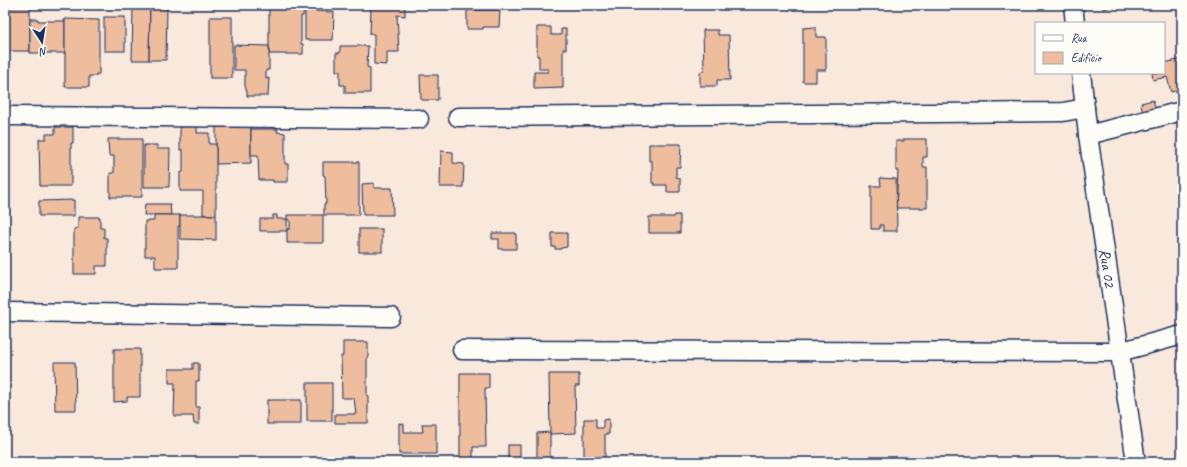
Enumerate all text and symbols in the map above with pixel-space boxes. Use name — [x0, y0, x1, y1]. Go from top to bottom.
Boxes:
north arrow — [22, 22, 62, 62]
legend — [1035, 22, 1165, 74]
text: Rua — [1071, 30, 1088, 46]
text: N — [37, 44, 49, 60]
text: Edifício — [1071, 50, 1103, 66]
street label: Rua 02 — [1094, 247, 1120, 290]

